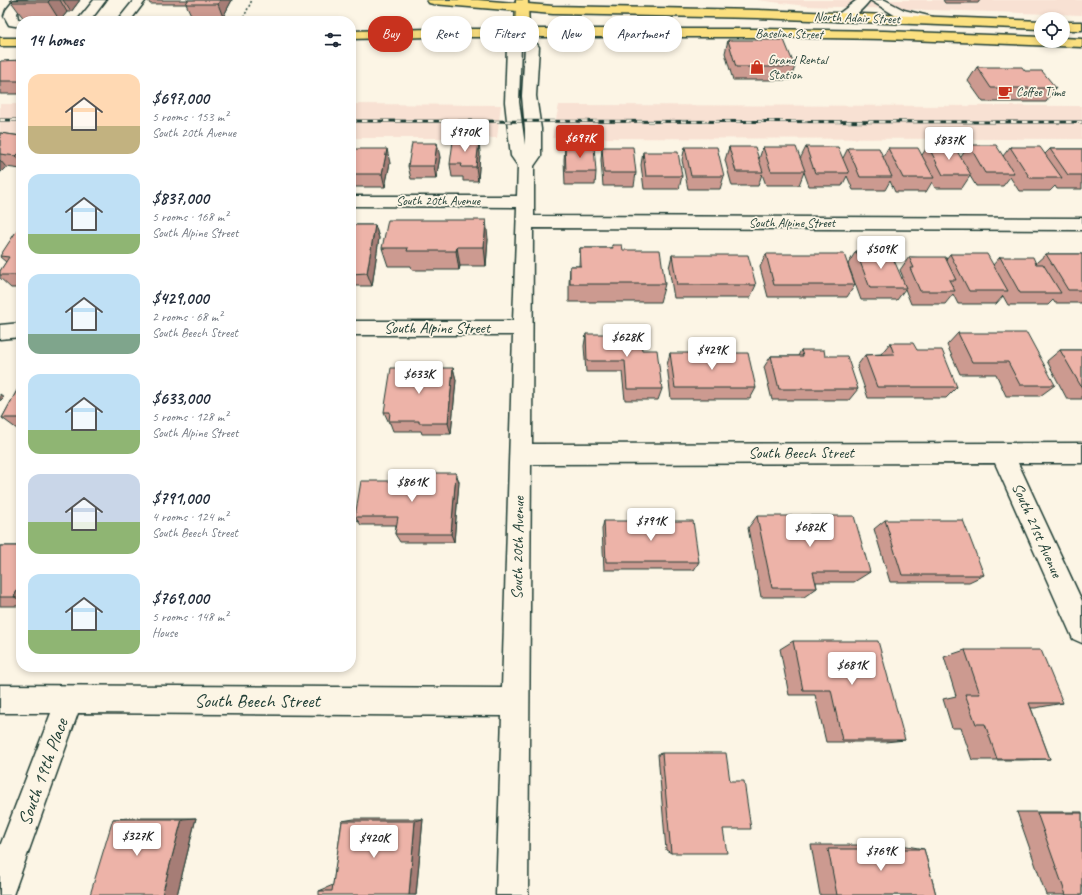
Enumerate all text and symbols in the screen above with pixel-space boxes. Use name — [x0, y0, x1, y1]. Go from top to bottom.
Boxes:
street label: North Adair Street — [814, 9, 902, 28]
map controls — [1034, 12, 1070, 48]
button: locate — [1034, 12, 1070, 48]
chip: Buy — [368, 16, 413, 52]
chip: Rent — [421, 16, 472, 52]
chip: Filters — [480, 16, 539, 52]
chip: New — [547, 16, 595, 52]
chip: Apartment — [603, 16, 682, 52]
street label: Baseline Street — [755, 25, 824, 43]
icon: filters — [322, 29, 344, 51]
text: 14 homes — [28, 30, 84, 51]
place label: Grand Rental Station — [768, 52, 830, 83]
shop icon: Grand Rental Station — [749, 59, 765, 75]
cafe icon: Coffee Time — [997, 84, 1013, 100]
place label: Coffee Time — [1016, 84, 1065, 100]
text: $697,000 — [152, 88, 209, 109]
icon: home — [60, 90, 108, 138]
text: 5 rooms · 153 m² — [152, 109, 228, 125]
pin: $970K — [437, 119, 493, 153]
text: $970K — [450, 124, 480, 140]
text: South 20th Avenue — [152, 125, 236, 141]
pin: $697K — [552, 125, 608, 159]
pin: $837K — [921, 127, 977, 161]
text: $697K — [565, 130, 595, 146]
text: $837K — [934, 132, 964, 148]
text: $837,000 — [152, 188, 209, 209]
icon: home — [60, 190, 108, 238]
street label: South 20th Avenue — [396, 193, 481, 209]
text: 5 rooms · 168 m² — [152, 209, 228, 225]
street label: South Alpine Street — [749, 215, 837, 231]
text: South Alpine Street — [152, 225, 238, 241]
pin: $509K — [853, 236, 909, 270]
text: $509K — [866, 241, 896, 257]
text: $429,000 — [152, 288, 209, 309]
icon: home — [60, 290, 108, 338]
text: 2 rooms · 68 m² — [152, 309, 222, 325]
street label: South Alpine Street — [384, 318, 492, 338]
pin: $628K — [599, 324, 655, 358]
text: South Beech Street — [152, 325, 238, 341]
text: $628K — [612, 329, 642, 345]
pin: $429K — [684, 337, 740, 371]
text: $429K — [697, 342, 727, 358]
pin: $633K — [391, 361, 447, 395]
text: $633K — [404, 366, 434, 382]
text: $633,000 — [152, 388, 209, 409]
icon: home — [60, 390, 108, 438]
text: 5 rooms · 128 m² — [152, 409, 228, 425]
text: South Alpine Street — [152, 425, 238, 441]
street label: South Beech Street — [748, 443, 856, 463]
pin: $861K — [384, 469, 440, 503]
text: $861K — [397, 474, 427, 490]
street label: South 21st Avenue — [1007, 480, 1068, 582]
text: $791,000 — [152, 488, 209, 509]
icon: home — [60, 490, 108, 538]
street label: South 20th Avenue — [507, 494, 529, 600]
pin: $791K — [623, 508, 679, 542]
text: 4 rooms · 124 m² — [152, 509, 228, 525]
text: $791K — [636, 513, 666, 529]
pin: $682K — [782, 514, 838, 548]
text: $682K — [795, 519, 825, 535]
text: South Beech Street — [152, 525, 238, 541]
text: $769,000 — [152, 588, 209, 609]
icon: home — [60, 590, 108, 638]
text: 5 rooms · 148 m² — [152, 609, 228, 625]
text: House — [152, 625, 177, 641]
pin: $681K — [824, 652, 880, 686]
text: $681K — [837, 657, 867, 673]
street label: South Beech Street — [194, 689, 321, 713]
street label: South 19th Place — [13, 713, 74, 829]
pin: $327K — [109, 823, 165, 857]
pin: $420K — [346, 825, 402, 859]
text: $327K — [122, 828, 152, 844]
text: $420K — [359, 830, 389, 846]
pin: $769K — [853, 838, 909, 872]
text: $769K — [866, 843, 896, 859]

